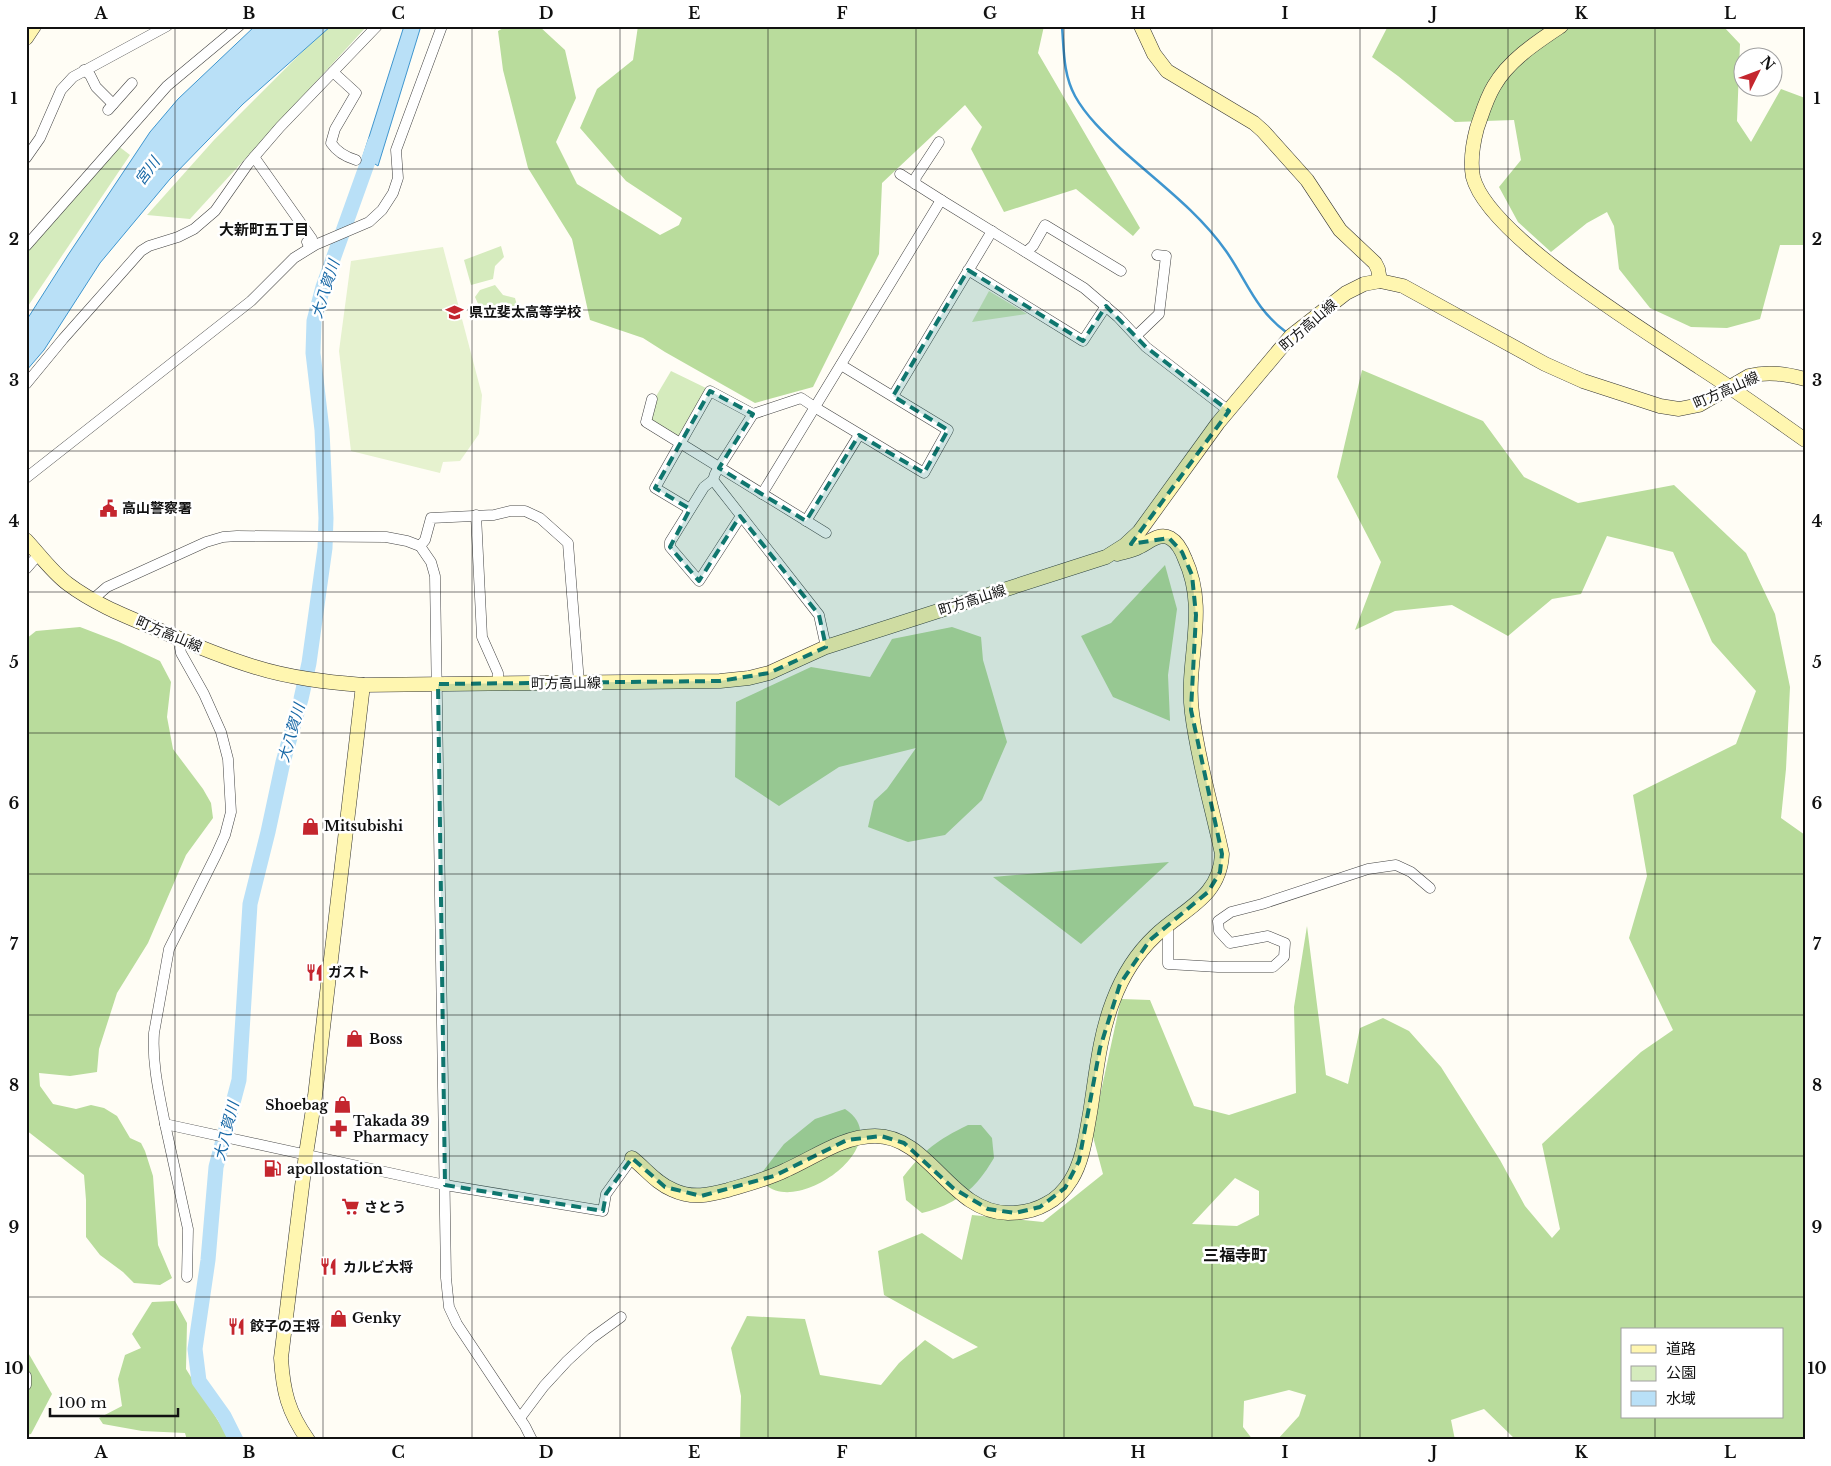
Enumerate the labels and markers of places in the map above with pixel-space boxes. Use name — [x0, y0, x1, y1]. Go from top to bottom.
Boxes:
school or university icon: 県立斐太高等学校 — [445, 302, 465, 322]
place label: 県立斐太高等学校 — [469, 303, 581, 321]
public building icon: 高山警察署 — [98, 498, 118, 518]
place label: 高山警察署 — [122, 499, 192, 517]
shop icon: Mitsubishi — [300, 816, 320, 836]
place label: Mitsubishi — [324, 817, 403, 835]
restaurant icon: ガスト — [304, 962, 324, 982]
place label: ガスト — [328, 963, 370, 981]
shop icon: Boss — [345, 1029, 365, 1049]
place label: Boss — [369, 1030, 403, 1048]
shop icon: Shoebag — [332, 1095, 352, 1115]
place label: Shoebag — [265, 1096, 328, 1114]
place label: Takada 39 Pharmacy — [353, 1112, 429, 1146]
pharmacy icon: Takada 39 Pharmacy — [329, 1119, 349, 1139]
fuel station icon: apollostation — [263, 1159, 283, 1179]
place label: apollostation — [287, 1160, 383, 1178]
supermarket icon: さとう — [340, 1197, 360, 1217]
place label: さとう — [364, 1198, 406, 1216]
restaurant icon: カルビ大将 — [319, 1257, 339, 1277]
place label: カルビ大将 — [343, 1258, 413, 1276]
shop icon: Genky — [328, 1308, 348, 1328]
place label: Genky — [352, 1309, 402, 1327]
restaurant icon: 餃子の王将 — [226, 1316, 246, 1336]
place label: 餃子の王将 — [250, 1317, 320, 1335]

